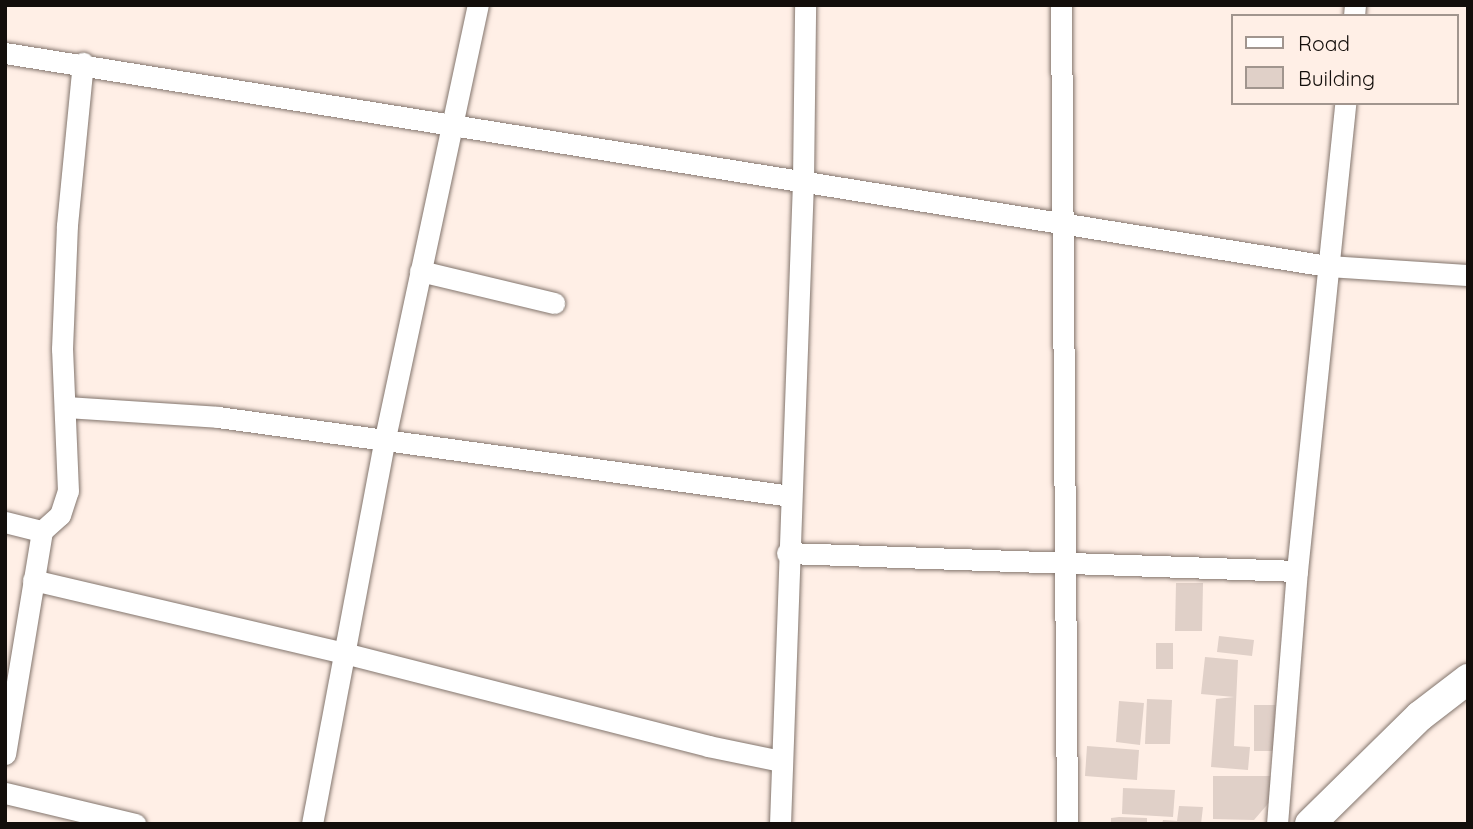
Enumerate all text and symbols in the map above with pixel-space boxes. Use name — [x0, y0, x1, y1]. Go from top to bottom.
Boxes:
legend — [1232, 14, 1459, 105]
text: Road — [1298, 30, 1350, 56]
text: Building — [1298, 65, 1375, 91]

